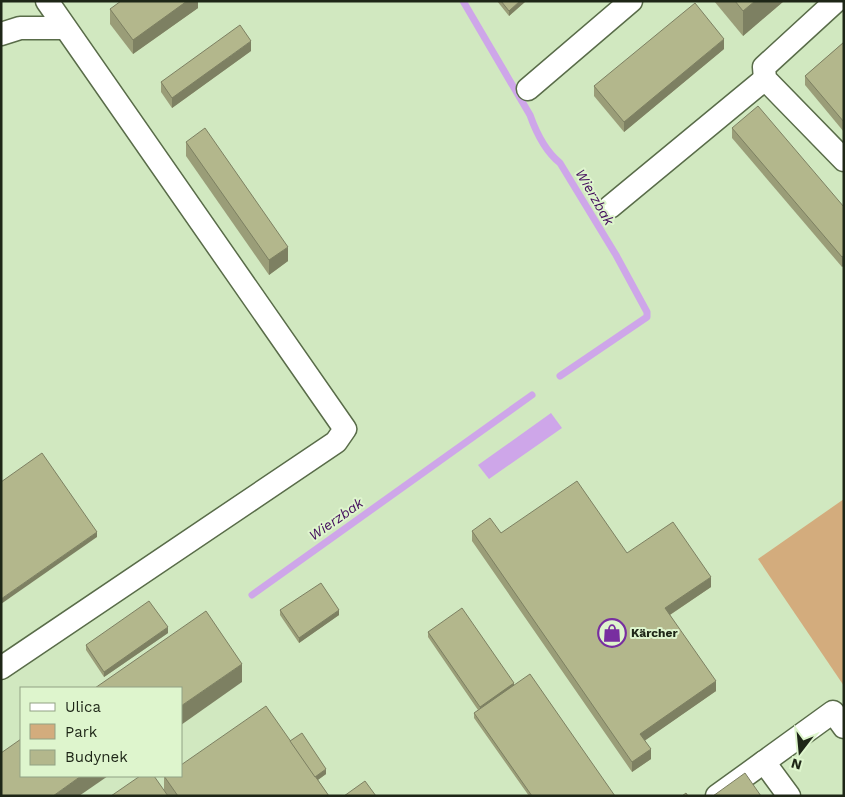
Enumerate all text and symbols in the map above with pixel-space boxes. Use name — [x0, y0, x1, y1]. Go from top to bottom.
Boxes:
water label: Wierzbak — [573, 166, 618, 228]
water label: Wierzbak — [306, 494, 366, 543]
shop icon: Kärcher — [597, 618, 627, 648]
place label: Kärcher — [631, 626, 678, 640]
legend — [20, 687, 182, 777]
text: Ulica — [65, 698, 102, 716]
text: Park — [65, 723, 98, 741]
north arrow — [775, 727, 825, 777]
text: Budynek — [65, 748, 128, 766]
text: N — [789, 755, 804, 774]

